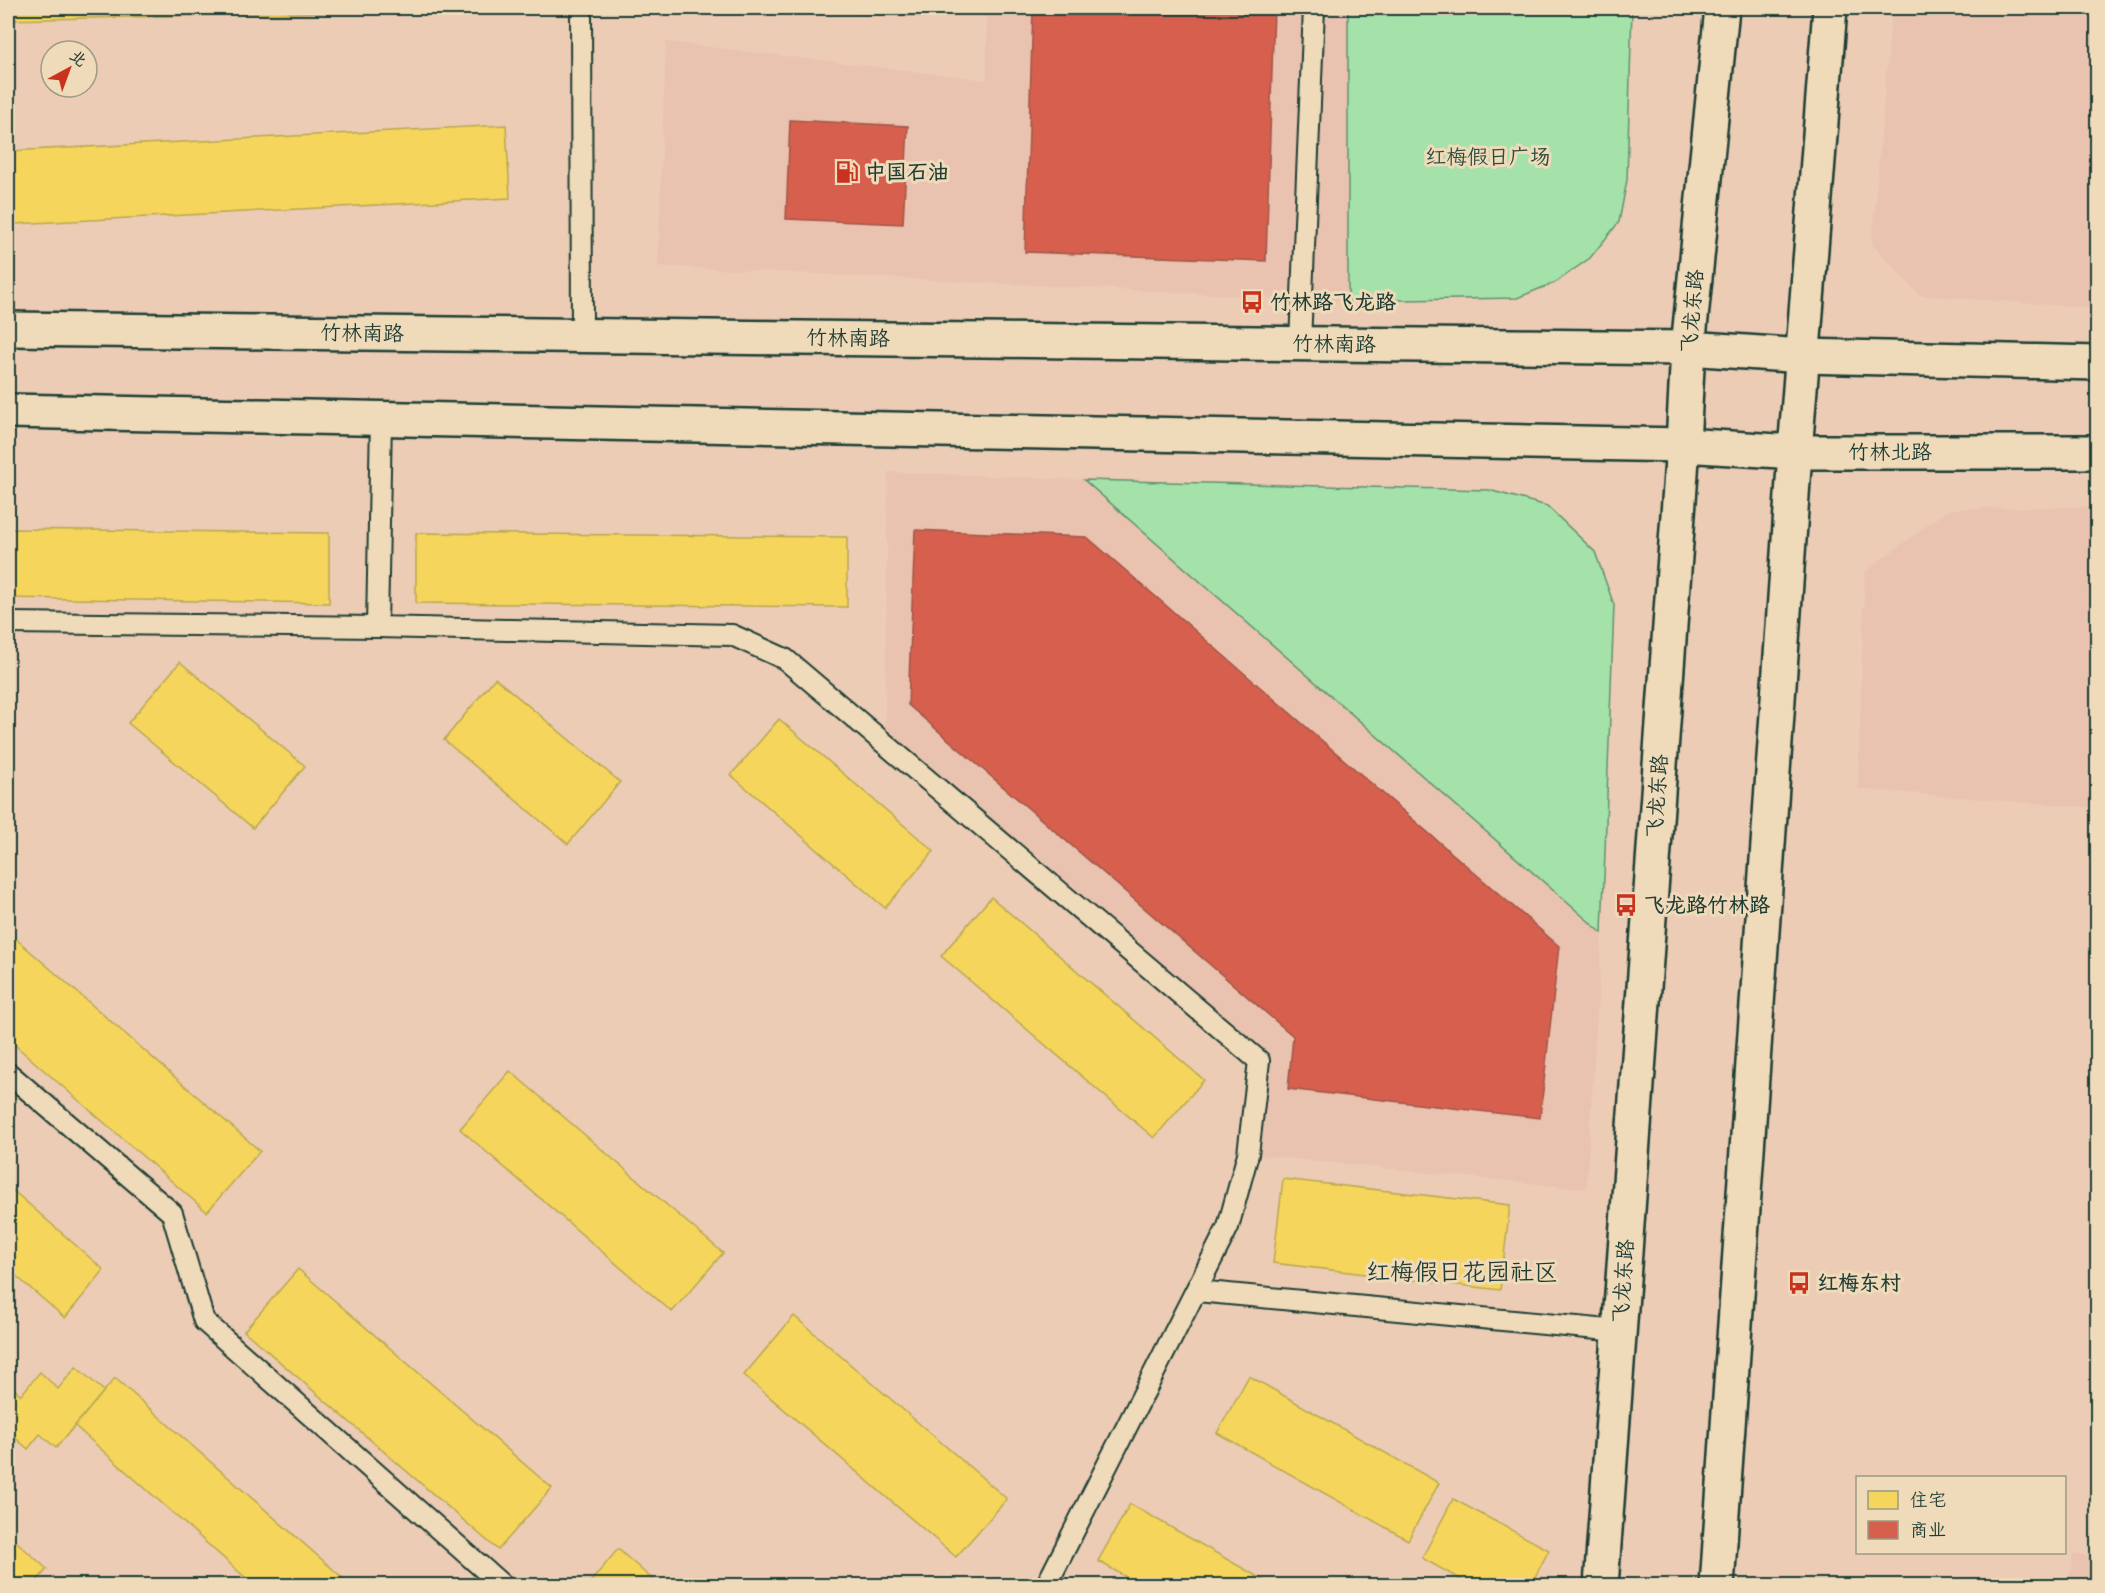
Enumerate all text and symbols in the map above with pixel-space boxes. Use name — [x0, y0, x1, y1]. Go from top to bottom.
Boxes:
north arrow — [39, 39, 99, 99]
text: 北 — [66, 45, 91, 71]
park label: 红梅假日广场 — [1425, 143, 1551, 171]
place label: 中国石油 — [865, 158, 949, 186]
fuel station icon: 中国石油 — [834, 159, 860, 185]
street label: 飞龙东路 — [1674, 268, 1710, 354]
place label: 竹林路飞龙路 — [1270, 288, 1396, 316]
bus stop icon: 竹林路飞龙路 — [1239, 289, 1265, 315]
street label: 竹林南路 — [320, 318, 404, 348]
street label: 竹林南路 — [806, 323, 890, 353]
street label: 竹林南路 — [1292, 329, 1376, 359]
street label: 竹林北路 — [1848, 438, 1932, 466]
street label: 飞龙东路 — [1640, 753, 1674, 839]
place label: 飞龙路竹林路 — [1644, 891, 1770, 919]
bus stop icon: 飞龙路竹林路 — [1613, 892, 1639, 918]
street label: 飞龙东路 — [1606, 1238, 1640, 1324]
district label: 红梅假日花园社区 — [1366, 1256, 1558, 1288]
place label: 红梅东村 — [1817, 1269, 1901, 1297]
bus stop icon: 红梅东村 — [1786, 1270, 1812, 1296]
legend — [1856, 1476, 2066, 1554]
text: 住宅 — [1910, 1488, 1946, 1512]
text: 商业 — [1910, 1518, 1946, 1542]

